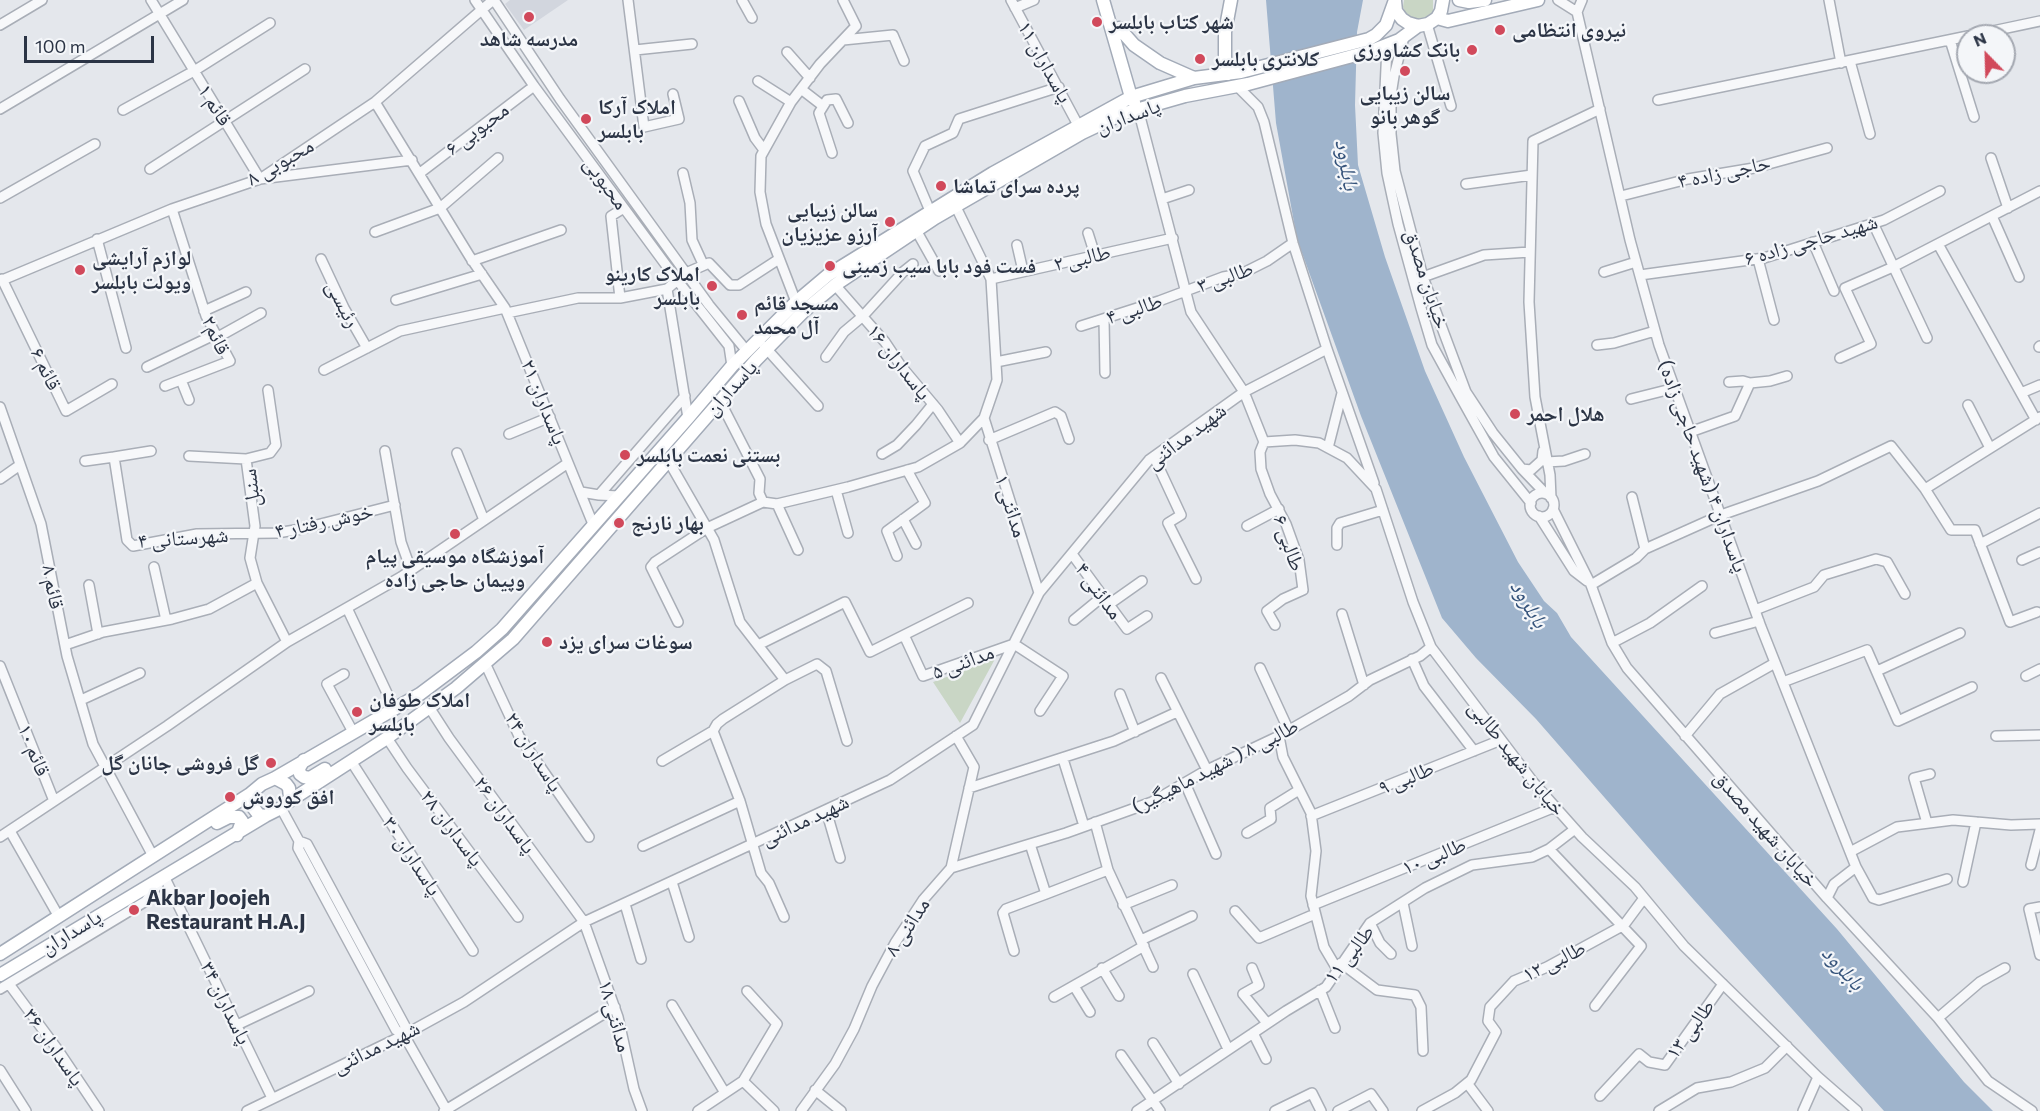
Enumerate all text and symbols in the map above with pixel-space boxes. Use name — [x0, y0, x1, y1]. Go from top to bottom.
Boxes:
place label: شهر کتاب بابلسر — [1109, 9, 1234, 35]
marker: مدرسه شاهد — [522, 10, 536, 24]
marker: شهر کتاب بابلسر — [1090, 15, 1104, 29]
street label: پاسداران ۱۱ — [1012, 17, 1078, 107]
place label: نیروی انتظامی — [1512, 17, 1626, 43]
marker: نیروی انتظامی — [1493, 23, 1507, 37]
scale bar — [27, 24, 158, 62]
north arrow — [1956, 24, 2016, 84]
place label: مدرسه شاهد — [480, 26, 578, 52]
text: N — [1970, 28, 1989, 50]
text: 100 m — [35, 35, 85, 57]
place label: بانک کشاورزی — [1353, 37, 1460, 63]
marker: بانک کشاورزی — [1465, 43, 1479, 57]
place label: کلانتری بابلسر — [1212, 46, 1319, 72]
marker: کلانتری بابلسر — [1193, 52, 1207, 66]
marker: سالن زیبایی گوهر بانو — [1398, 64, 1412, 78]
street label: قائم ۱ — [193, 79, 237, 131]
place label: سالن زیبایی گوهر بانو — [1360, 80, 1450, 130]
street label: پاسداران — [1092, 93, 1164, 139]
place label: املاک آرکا بابلسر — [598, 94, 676, 144]
street label: محبوبی ۶ — [440, 97, 514, 161]
marker: املاک آرکا بابلسر — [579, 112, 593, 126]
street label: محبوبی ۸ — [242, 133, 318, 191]
water label: بابلرود — [1330, 137, 1364, 193]
street label: حاجی زاده ۴ — [1675, 150, 1773, 194]
street label: محبوبی — [578, 151, 634, 215]
place label: پرده سرای تماشا — [953, 173, 1080, 199]
marker: پرده سرای تماشا — [934, 179, 948, 193]
place label: سالن زیبایی آرزو عزیزیان — [781, 197, 878, 247]
street label: شهید حاجی زاده ۶ — [1741, 209, 1881, 271]
marker: سالن زیبایی آرزو عزیزیان — [883, 215, 897, 229]
street label: خیابان مصدق — [1399, 226, 1455, 332]
street label: طالبی ۲ — [1051, 239, 1113, 277]
place label: لوازم آرایشی ویولت بابلسر — [92, 245, 191, 295]
place label: فست فود بابا سیب زمینی — [842, 253, 1036, 279]
street label: طالبی ۳ — [1194, 256, 1256, 298]
marker: فست فود بابا سیب زمینی — [823, 259, 837, 273]
place label: املاک کارینو بابلسر — [604, 261, 700, 311]
marker: لوازم آرایشی ویولت بابلسر — [73, 263, 87, 277]
street label: رئیسی — [320, 276, 366, 332]
marker: املاک کارینو بابلسر — [705, 279, 719, 293]
street label: طالبی ۴ — [1103, 288, 1165, 330]
place label: مسجد قائم آل محمد — [754, 290, 839, 340]
marker: مسجد قائم آل محمد — [735, 308, 749, 322]
street label: قائم۲ — [196, 311, 236, 359]
street label: پاسداران ۱۶ — [861, 319, 937, 405]
street label: قائم ۶ — [25, 344, 67, 394]
street label: پاسداران — [699, 355, 763, 421]
street label: پاسداران ۲۱ — [516, 356, 572, 448]
street label: پاسداران ۴ (شهید حاجی زاده) — [1653, 356, 1753, 576]
street label: شهید مدائنی — [1141, 398, 1231, 474]
place label: هلال احمر — [1527, 401, 1605, 427]
marker: هلال احمر — [1508, 407, 1522, 421]
place label: بستنی نعمت بابلسر — [637, 442, 780, 468]
marker: بستنی نعمت بابلسر — [618, 448, 632, 462]
street label: سنبل — [236, 467, 266, 509]
street label: مدائنی ۱ — [989, 472, 1033, 540]
street label: خوش رفتار ۴ — [273, 498, 375, 544]
place label: بهار نارنج — [631, 510, 704, 536]
street label: طالبی ۶ — [1268, 512, 1310, 574]
marker: بهار نارنج — [612, 516, 626, 530]
street label: شهرستانی ۴ — [137, 522, 229, 554]
marker: آموزشگاه موسیقی پیام وپیمان حاجی زاده — [448, 527, 462, 541]
place label: آموزشگاه موسیقی پیام وپیمان حاجی زاده — [366, 543, 544, 593]
street label: مدائنی ۴ — [1070, 558, 1128, 624]
street label: قائم ۸ — [36, 563, 70, 611]
water label: بابلرود — [1504, 575, 1554, 633]
place label: سوغات سرای یزد — [559, 629, 693, 655]
marker: سوغات سرای یزد — [540, 635, 554, 649]
street label: مدائنی ۵ — [928, 639, 998, 685]
place label: املاک طوفان بابلسر — [369, 687, 470, 737]
street label: خیابان شهید طالبی — [1463, 695, 1571, 821]
marker: املاک طوفان بابلسر — [350, 705, 364, 719]
street label: پاسداران ۲۴ — [500, 707, 568, 797]
street label: طالبی ۸ ( شهید ماهیگیر) — [1127, 713, 1303, 819]
street label: قائم ۱۰ — [12, 720, 56, 780]
place label: گل فروشی جانان گل — [101, 750, 259, 776]
marker: گل فروشی جانان گل — [264, 756, 278, 770]
street label: طالبی ۹ — [1375, 756, 1437, 800]
street label: خیابان شهید مصدق — [1708, 765, 1824, 893]
street label: پاسداران ۲۶ — [468, 771, 542, 859]
place label: افق کوروش — [242, 784, 334, 810]
street label: پاسداران ۲۸ — [415, 785, 489, 871]
street label: شهید مدائنی — [757, 789, 853, 851]
marker: افق کوروش — [223, 790, 237, 804]
street label: پاسداران ۳۰ — [377, 812, 447, 900]
street label: طالبی ۱۰ — [1398, 832, 1470, 880]
place label: Akbar Joojeh Restaurant H.A.J — [146, 885, 306, 935]
street label: مدائنی ۸ — [879, 893, 935, 961]
marker: Akbar Joojeh Restaurant H.A.J — [127, 903, 141, 917]
street label: پاسداران — [36, 904, 106, 960]
street label: طالبی ۱۱ — [1318, 920, 1380, 988]
street label: طالبی ۱۲ — [1518, 935, 1590, 987]
water label: بابلرود — [1816, 940, 1870, 996]
street label: پاسداران ۳۴ — [195, 957, 257, 1049]
street label: مدائنی ۱۸ — [593, 977, 637, 1055]
street label: طالبی ۱۳ — [1660, 994, 1720, 1064]
street label: پاسداران ۳۶ — [18, 1003, 90, 1091]
street label: شهید مدائنی — [328, 1015, 424, 1079]

